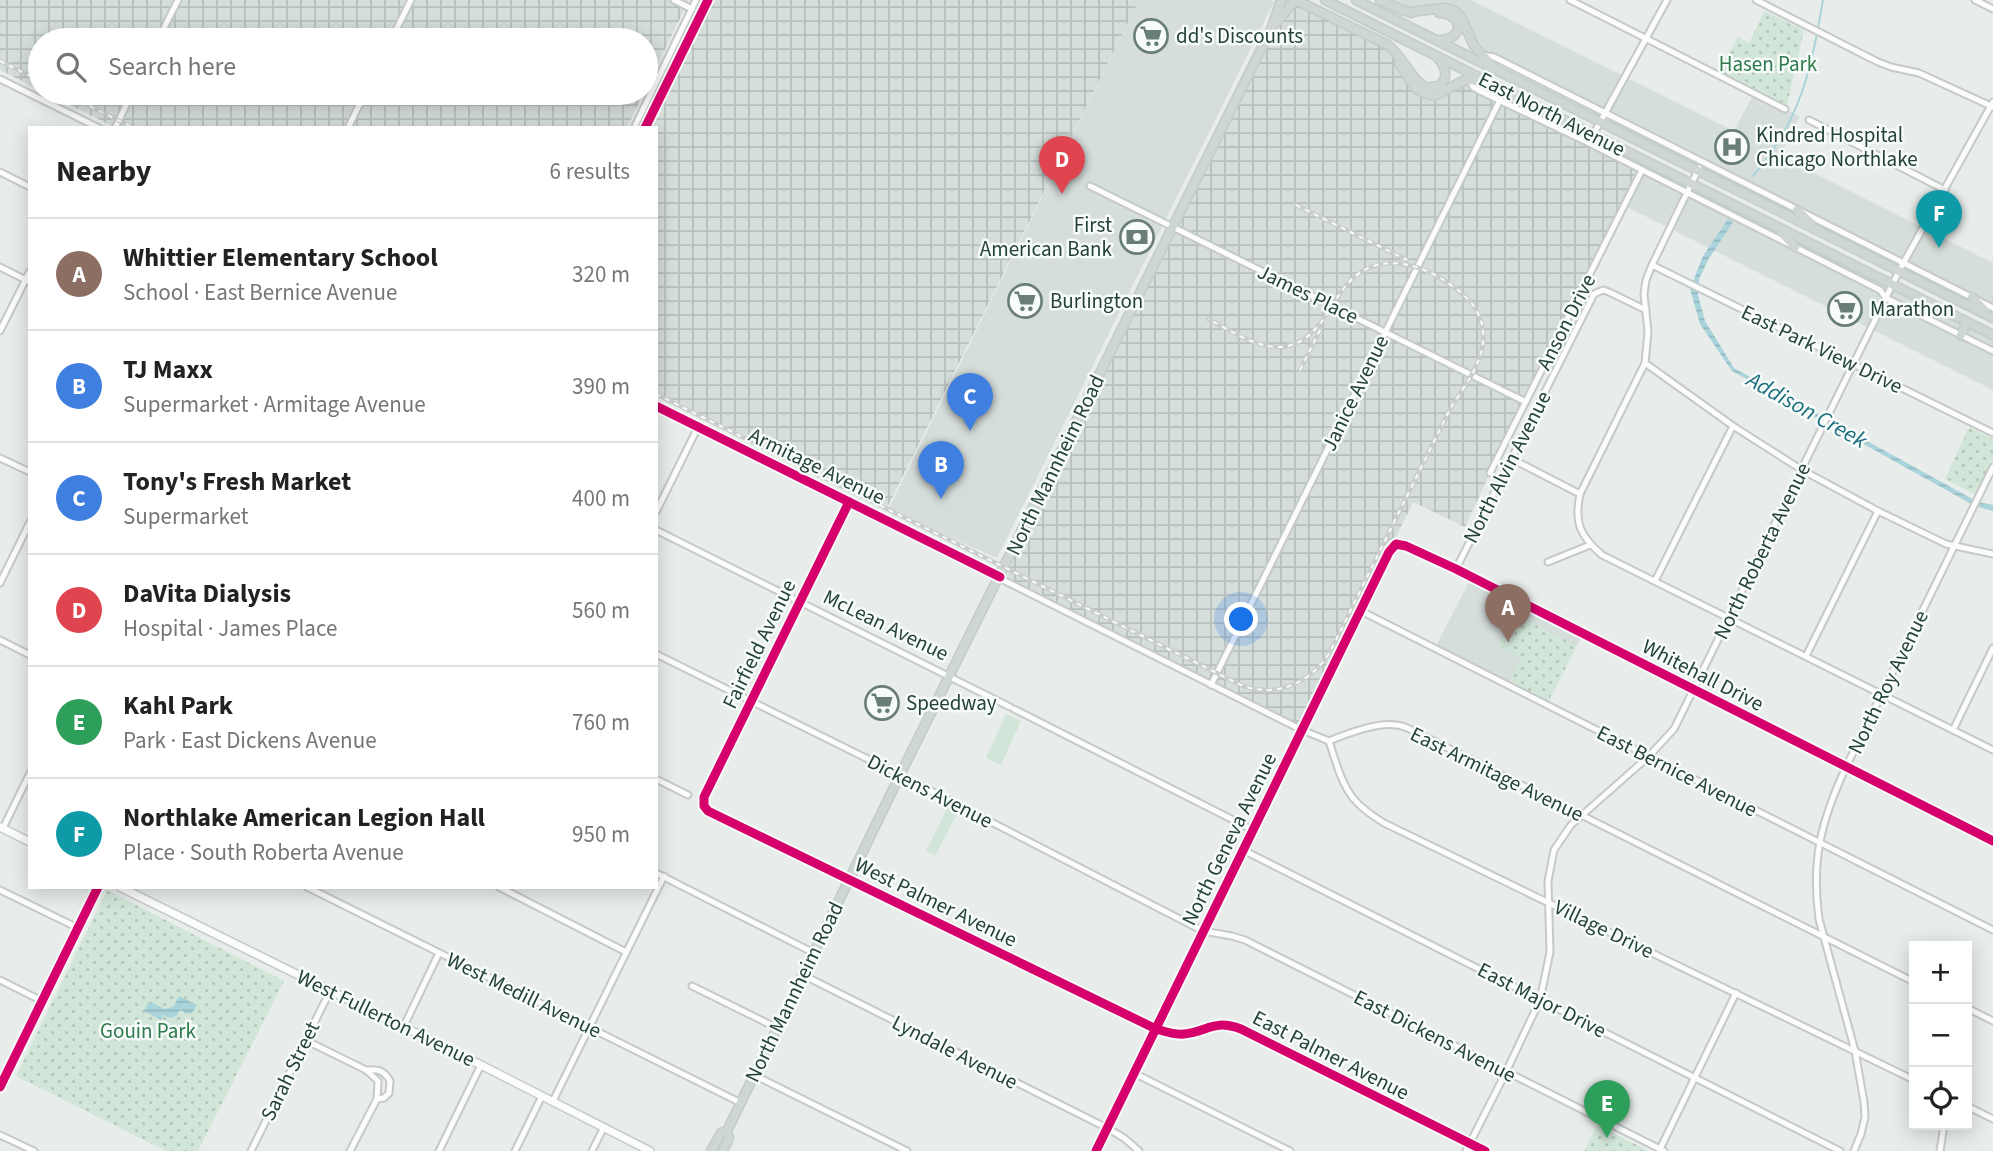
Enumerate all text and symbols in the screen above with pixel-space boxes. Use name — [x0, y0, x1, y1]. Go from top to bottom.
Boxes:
supermarket icon: dd's Discounts — [1132, 17, 1170, 55]
place label: dd's Discounts — [1176, 21, 1303, 51]
search box — [28, 28, 658, 105]
icon: search — [52, 48, 90, 86]
text: Search here — [108, 48, 236, 85]
park label: Hasen Park — [1719, 49, 1818, 79]
street label: East North Avenue — [1473, 64, 1631, 164]
place label: Kindred Hospital Chicago Northlake — [1756, 120, 1918, 174]
hospital icon: Kindred Hospital Chicago Northlake — [1713, 128, 1751, 166]
pin: D — [1039, 136, 1085, 194]
text: Nearby — [56, 150, 151, 193]
text: 6 results — [550, 155, 630, 188]
pin: F — [1916, 190, 1962, 248]
place label: First American Bank — [980, 210, 1113, 264]
bank icon: First American Bank — [1118, 218, 1156, 256]
text: Whittier Elementary School — [123, 239, 438, 276]
street label: James Place — [1253, 257, 1363, 331]
text: A — [72, 258, 86, 291]
text: 320 m — [572, 258, 630, 291]
street label: Anson Drive — [1529, 269, 1603, 375]
text: School · East Bernice Avenue — [123, 276, 397, 309]
supermarket icon: Burlington — [1006, 282, 1044, 320]
place label: Burlington — [1050, 286, 1143, 316]
supermarket icon: Marathon — [1826, 290, 1864, 328]
place label: Marathon — [1870, 294, 1954, 324]
street label: East Park View Drive — [1736, 297, 1908, 401]
street label: Janice Avenue — [1314, 330, 1396, 456]
text: TJ Maxx — [123, 351, 213, 388]
water label: Addison Creek — [1739, 362, 1874, 457]
text: B — [72, 370, 86, 403]
text: 390 m — [572, 370, 630, 403]
street label: North Mannheim Road — [998, 370, 1112, 560]
pin: C — [947, 373, 993, 431]
street label: North Alvin Avenue — [1456, 386, 1558, 548]
text: Supermarket · Armitage Avenue — [123, 388, 426, 421]
street label: Armitage Avenue — [744, 420, 890, 512]
pin: B — [918, 441, 964, 499]
street label: North Roberta Avenue — [1706, 457, 1818, 645]
text: Tony's Fresh Market — [123, 463, 351, 500]
text: C — [72, 482, 86, 515]
text: 400 m — [572, 482, 630, 515]
text: Supermarket — [123, 500, 249, 533]
street label: Fairfield Avenue — [715, 574, 803, 714]
text: DaVita Dialysis — [123, 575, 291, 612]
street label: McLean Avenue — [818, 582, 954, 668]
pin: A — [1485, 584, 1531, 642]
text: D — [72, 594, 86, 627]
text: 560 m — [572, 594, 630, 627]
your location — [1224, 602, 1258, 636]
street label: North Roy Avenue — [1840, 605, 1936, 759]
text: Hospital · James Place — [123, 612, 337, 645]
street label: Whitehall Drive — [1637, 631, 1769, 719]
supermarket icon: Speedway — [863, 684, 901, 722]
text: Kahl Park — [123, 687, 233, 724]
place label: Speedway — [906, 688, 997, 718]
text: E — [73, 706, 85, 739]
text: 760 m — [572, 706, 630, 739]
street label: East Bernice Avenue — [1592, 718, 1762, 824]
street label: East Armitage Avenue — [1405, 719, 1589, 829]
text: Park · East Dickens Avenue — [123, 724, 377, 757]
street label: Dickens Avenue — [862, 746, 998, 836]
street label: North Geneva Avenue — [1174, 747, 1284, 931]
text: Northlake American Legion Hall — [123, 799, 485, 836]
text: F — [73, 818, 85, 851]
text: 950 m — [572, 818, 630, 851]
text: Place · South Roberta Avenue — [123, 836, 404, 869]
street label: West Palmer Avenue — [850, 850, 1022, 954]
street label: Village Drive — [1549, 892, 1659, 966]
street label: North Mannheim Road — [737, 897, 851, 1087]
map controls — [1909, 941, 1972, 1130]
button: + — [1909, 941, 1972, 1004]
street label: West Medill Avenue — [442, 945, 606, 1045]
street label: East Major Drive — [1472, 955, 1612, 1045]
street label: West Fullerton Avenue — [292, 962, 480, 1074]
street label: East Dickens Avenue — [1349, 982, 1521, 1090]
street label: East Palmer Avenue — [1247, 1003, 1415, 1107]
button: − — [1909, 1004, 1972, 1067]
street label: Lyndale Avenue — [887, 1007, 1023, 1097]
park label: Gouin Park — [100, 1016, 197, 1046]
street label: Sarah Street — [253, 1016, 327, 1126]
button: locate — [1909, 1067, 1972, 1130]
pin: E — [1584, 1080, 1630, 1138]

